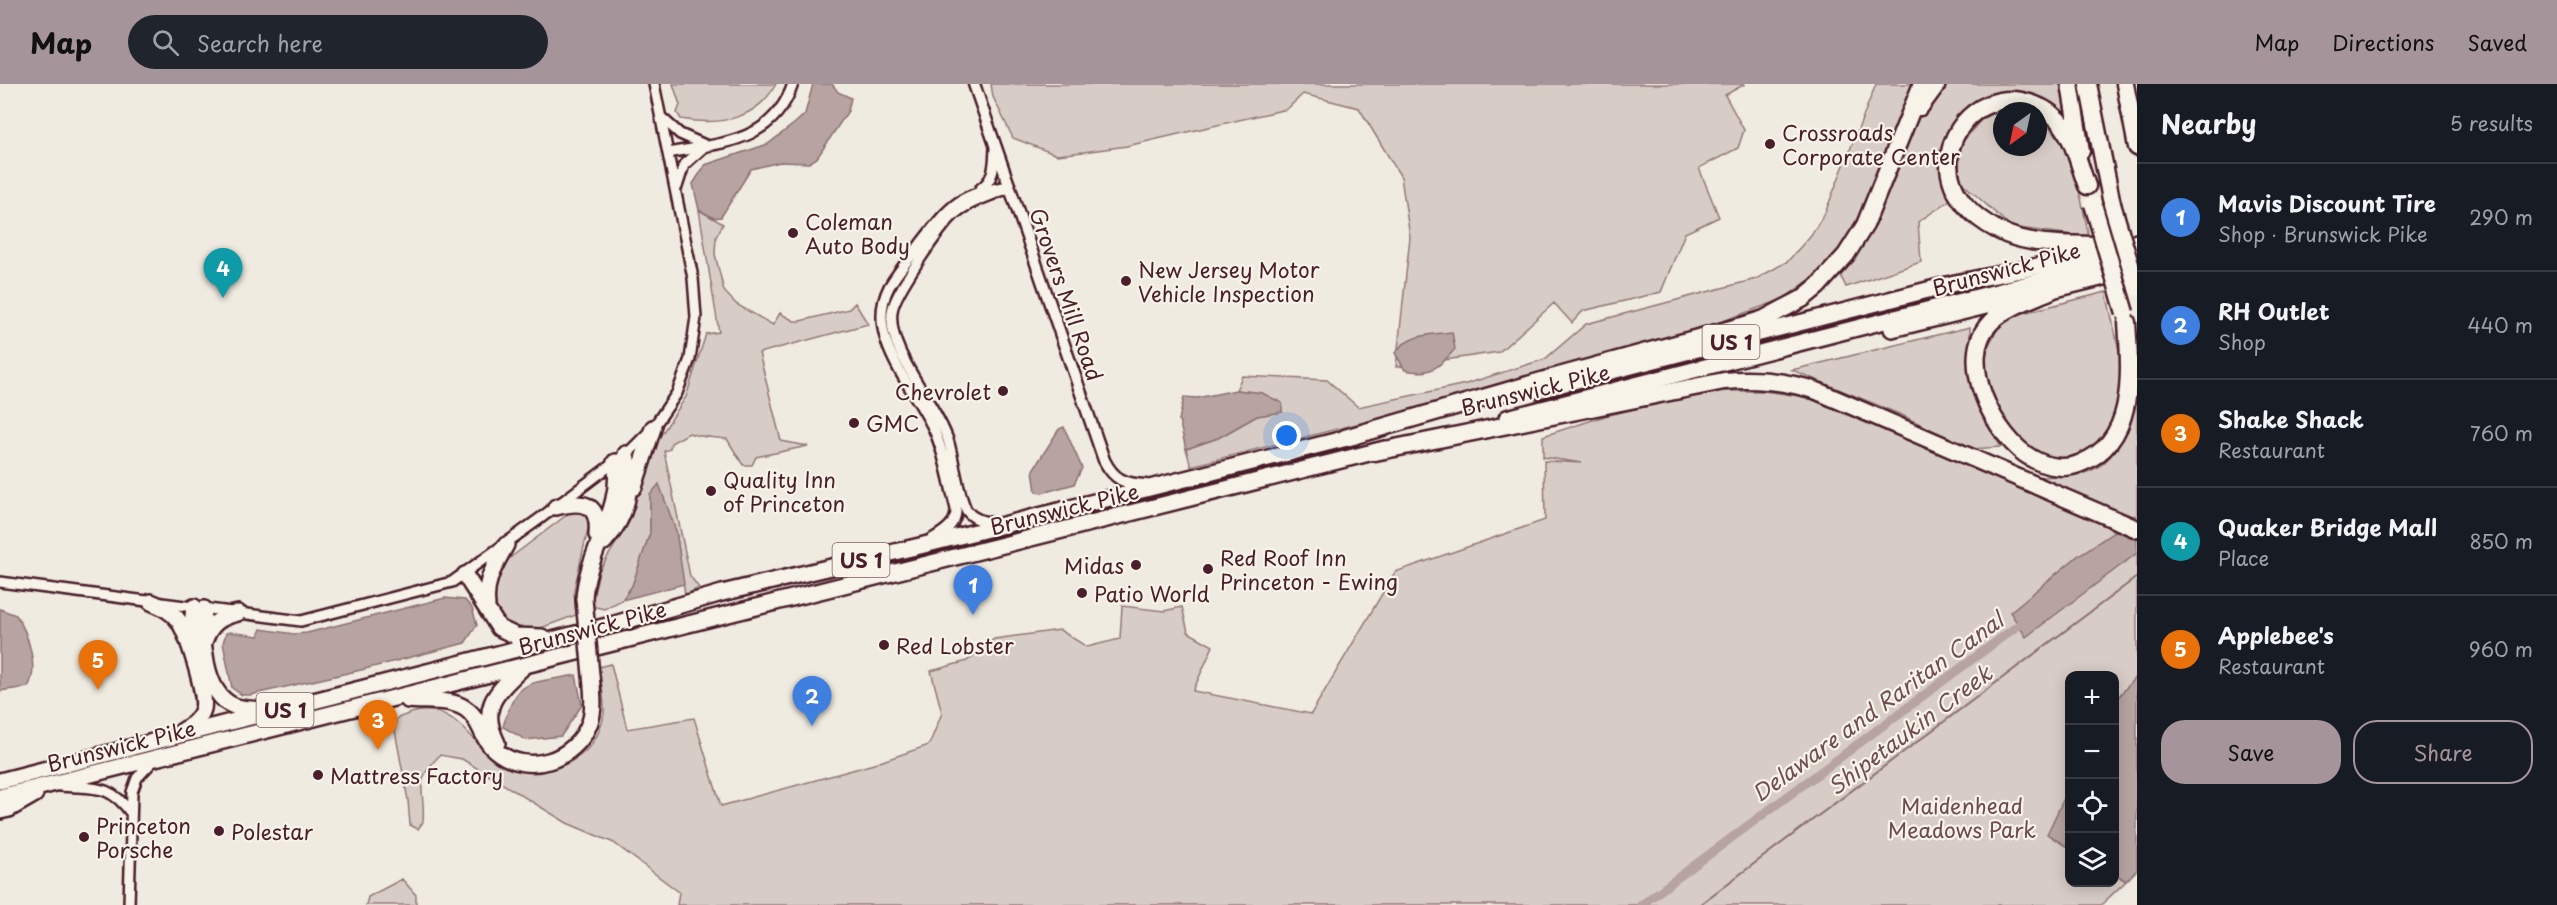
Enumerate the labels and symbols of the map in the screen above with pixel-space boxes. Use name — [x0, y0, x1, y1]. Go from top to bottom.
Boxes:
north arrow — [1993, 102, 2047, 156]
place label: Crossroads Corporate Center — [1782, 116, 1960, 172]
marker: Crossroads Corporate Center — [1763, 137, 1777, 151]
street label: Grovers Mill Road — [1022, 203, 1112, 385]
place label: Coleman Auto Body — [805, 205, 910, 261]
marker: Coleman Auto Body — [786, 226, 800, 240]
street label: Brunswick Pike — [1928, 233, 2084, 303]
pin: 4 — [204, 248, 242, 298]
place label: New Jersey Motor Vehicle Inspection — [1138, 253, 1320, 309]
marker: New Jersey Motor Vehicle Inspection — [1119, 274, 1133, 288]
road number: US 1 — [1702, 325, 1760, 359]
street label: Brunswick Pike — [1457, 355, 1613, 423]
place label: Chevrolet — [895, 375, 991, 407]
marker: Chevrolet — [996, 384, 1010, 398]
place label: GMC — [866, 407, 920, 439]
marker: GMC — [847, 416, 861, 430]
your location — [1272, 421, 1301, 450]
place label: Quality Inn of Princeton — [723, 463, 845, 519]
street label: Brunswick Pike — [986, 474, 1142, 542]
marker: Quality Inn of Princeton — [704, 484, 718, 498]
place label: Red Roof Inn Princeton - Ewing — [1220, 541, 1398, 597]
road number: US 1 — [832, 543, 890, 577]
place label: Midas — [1064, 549, 1124, 581]
marker: Midas — [1129, 558, 1143, 572]
marker: Red Roof Inn Princeton - Ewing — [1201, 562, 1215, 576]
pin: 1 — [954, 566, 992, 615]
place label: Patio World — [1094, 577, 1210, 609]
marker: Patio World — [1075, 586, 1089, 600]
street label: Brunswick Pike — [514, 592, 670, 662]
water label: Delaware and Raritan Canal — [1744, 602, 2012, 809]
place label: Red Lobster — [896, 629, 1014, 661]
marker: Red Lobster — [877, 638, 891, 652]
pin: 5 — [78, 640, 118, 690]
water label: Shipetaukin Creek — [1820, 655, 1999, 802]
pin: 2 — [792, 676, 832, 726]
road number: US 1 — [256, 693, 314, 727]
pin: 3 — [358, 700, 398, 750]
street label: Brunswick Pike — [43, 711, 199, 779]
place label: Mattress Factory — [330, 759, 503, 791]
marker: Mattress Factory — [311, 768, 325, 782]
park label: Maidenhead Meadows Park — [1888, 789, 2036, 845]
place label: Princeton Porsche — [96, 809, 191, 865]
place label: Polestar — [231, 815, 313, 847]
marker: Polestar — [212, 824, 226, 838]
marker: Princeton Porsche — [77, 830, 91, 844]

